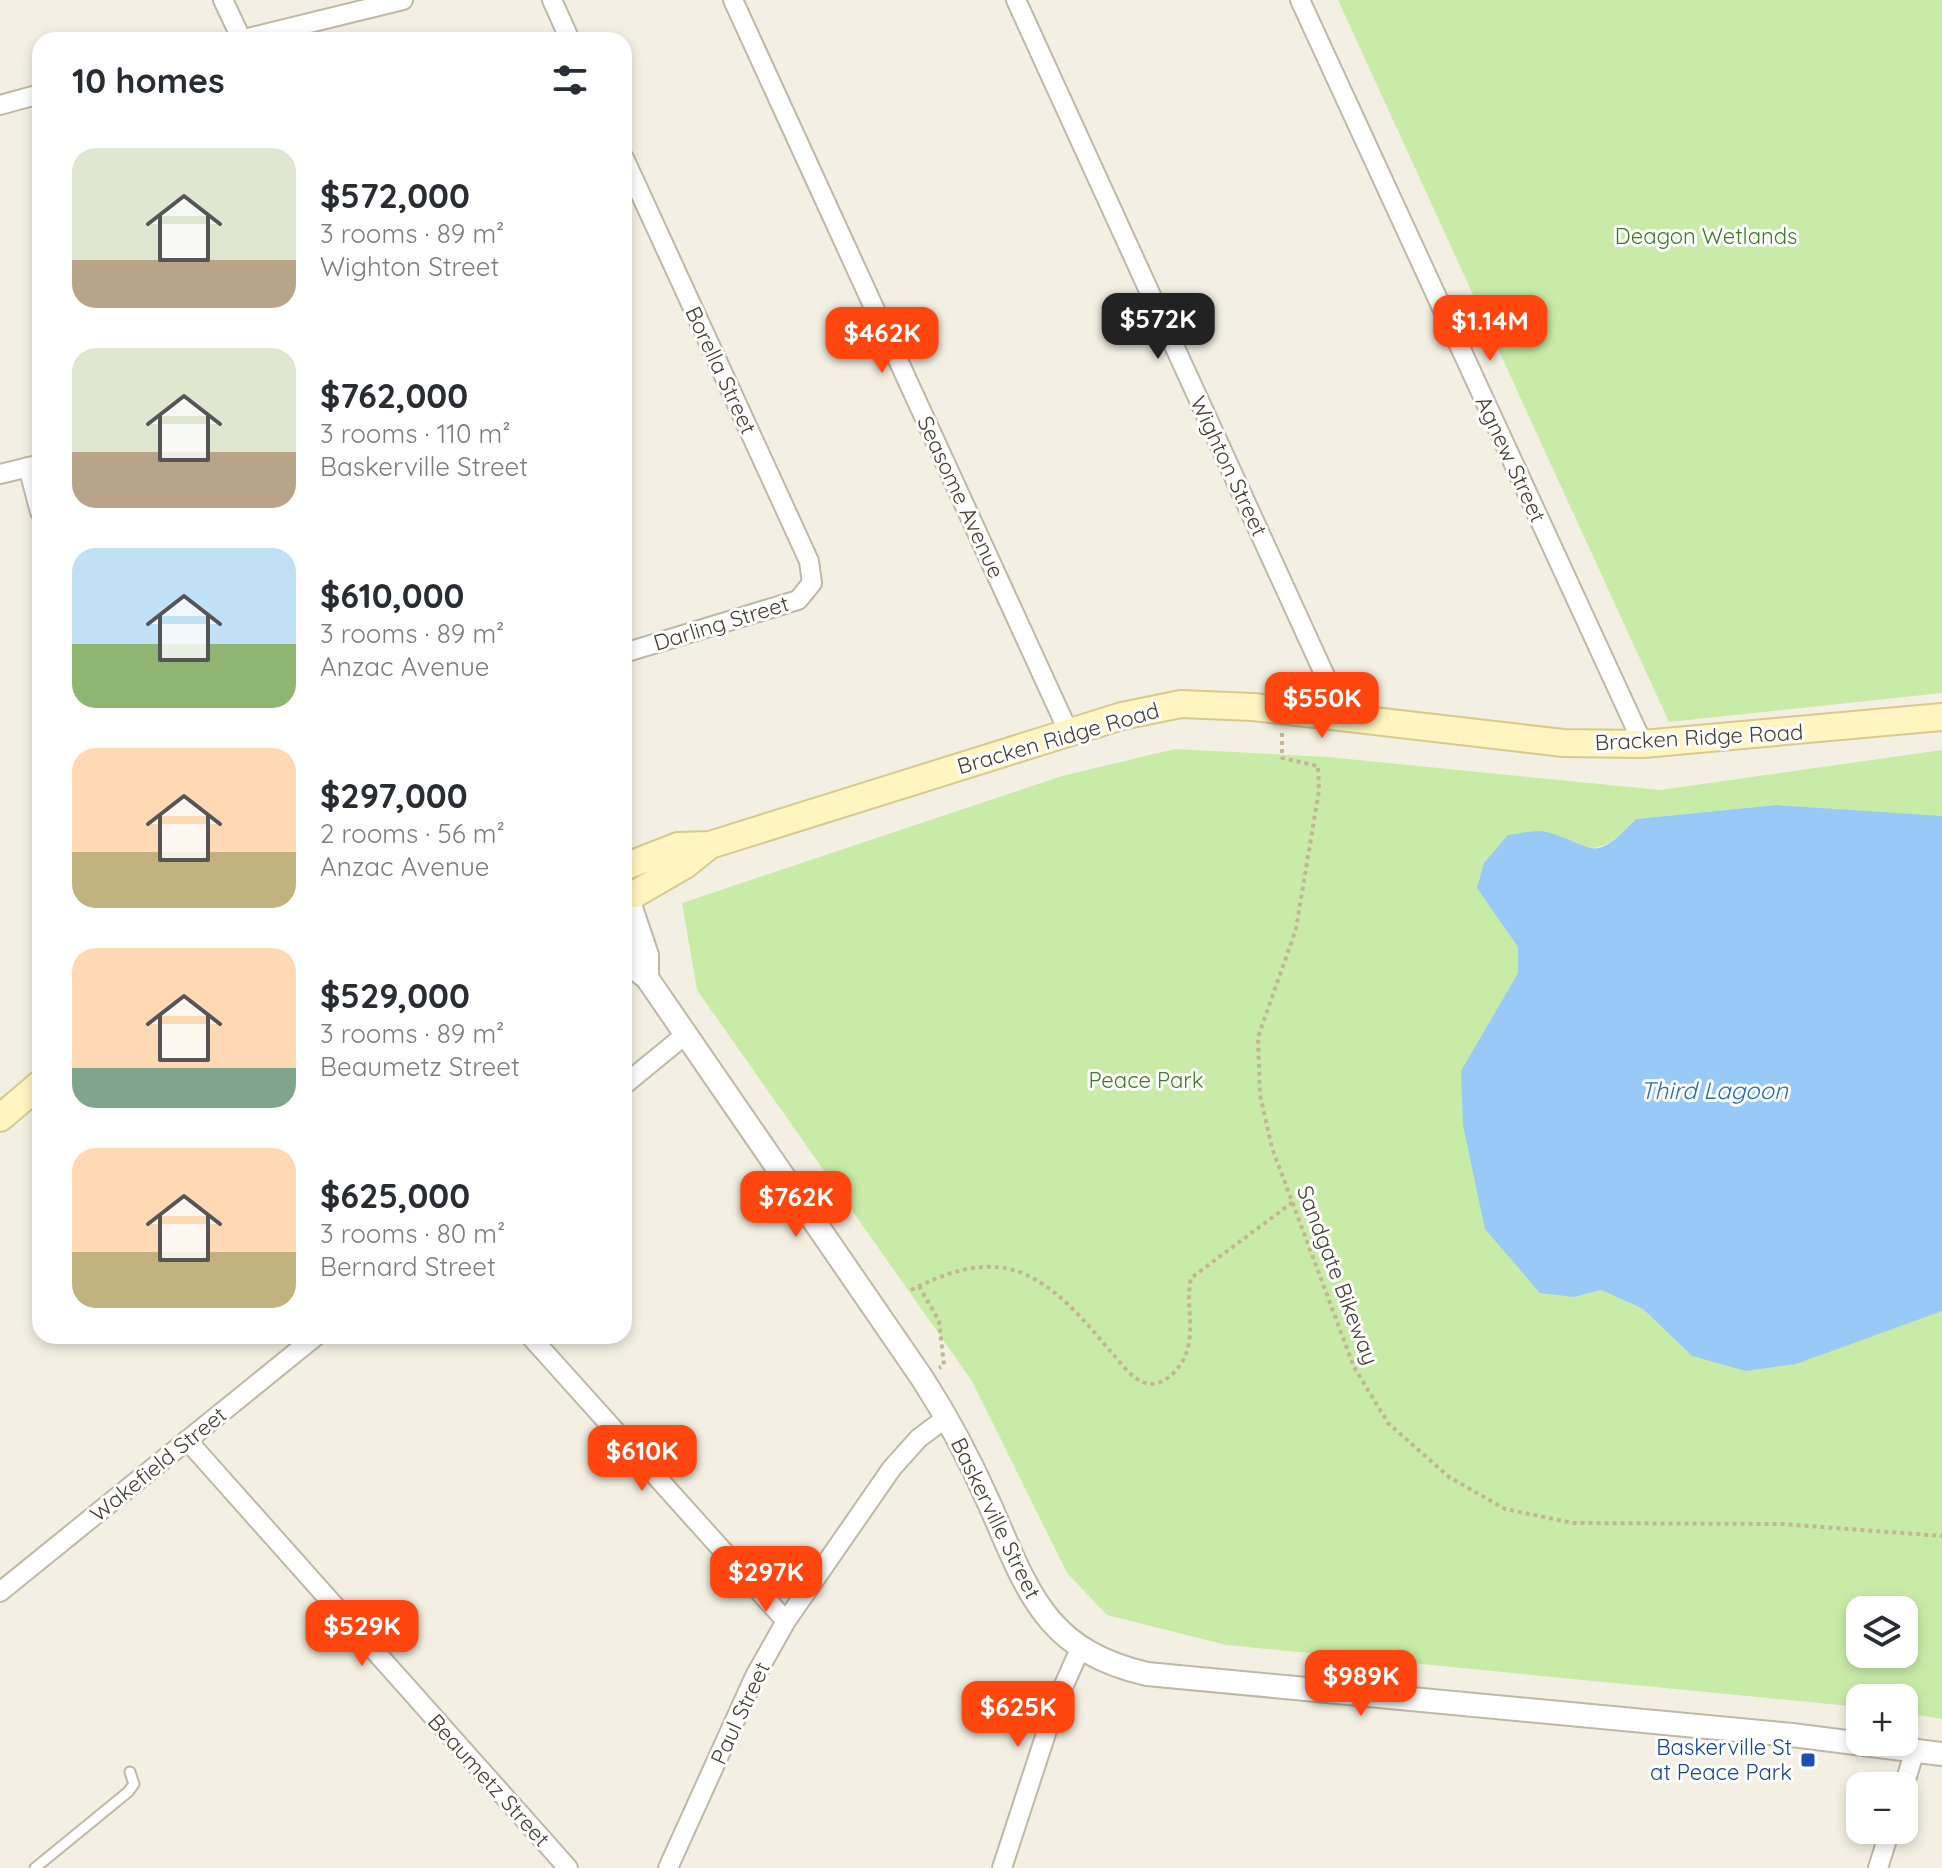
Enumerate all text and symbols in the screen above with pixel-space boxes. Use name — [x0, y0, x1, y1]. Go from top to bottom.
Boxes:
icon: filters — [548, 58, 592, 102]
text: 10 homes — [72, 59, 225, 102]
text: $572,000 — [320, 174, 470, 217]
icon: home — [136, 180, 232, 276]
text: 3 rooms · 89 m² — [320, 217, 504, 250]
park label: Deagon Wetlands — [1615, 222, 1797, 250]
text: Wighton Street — [320, 250, 499, 283]
pin: $572K — [1102, 293, 1214, 361]
pin: $1.14M — [1425, 295, 1555, 363]
street label: Borella Street — [679, 302, 763, 438]
text: $572K — [1120, 302, 1196, 335]
text: $1.14M — [1451, 304, 1529, 337]
pin: $462K — [826, 307, 938, 375]
text: $462K — [843, 316, 921, 349]
text: $762,000 — [320, 374, 468, 417]
icon: home — [136, 380, 232, 476]
street label: Wighton Street — [1184, 391, 1274, 541]
street label: Agnew Street — [1470, 392, 1552, 526]
street label: Seasome Avenue — [911, 412, 1011, 582]
text: 3 rooms · 110 m² — [320, 417, 511, 450]
text: Baskerville Street — [320, 450, 528, 483]
text: $610,000 — [320, 574, 465, 617]
icon: home — [136, 580, 232, 676]
street label: Darling Street — [650, 589, 792, 657]
text: 3 rooms · 89 m² — [320, 617, 504, 650]
text: Anzac Avenue — [320, 650, 490, 683]
pin: $550K — [1266, 672, 1378, 740]
text: $550K — [1283, 681, 1361, 714]
street label: Bracken Ridge Road — [954, 696, 1162, 780]
street label: Bracken Ridge Road — [1594, 718, 1804, 756]
text: $297,000 — [320, 774, 468, 817]
icon: home — [136, 780, 232, 876]
text: 2 rooms · 56 m² — [320, 817, 505, 850]
text: Anzac Avenue — [320, 850, 490, 883]
text: $529,000 — [320, 974, 470, 1017]
icon: home — [136, 980, 232, 1076]
text: 3 rooms · 89 m² — [320, 1017, 504, 1050]
text: Beaumetz Street — [320, 1050, 520, 1083]
park label: Peace Park — [1088, 1066, 1204, 1094]
water label: Third Lagoon — [1640, 1075, 1789, 1105]
pin: $762K — [740, 1171, 852, 1239]
text: $625,000 — [320, 1174, 470, 1217]
icon: home — [136, 1180, 232, 1276]
text: $762K — [758, 1180, 834, 1213]
street label: Sandgate Bikeway — [1291, 1181, 1385, 1369]
text: 3 rooms · 80 m² — [320, 1217, 505, 1250]
text: Bernard Street — [320, 1250, 496, 1283]
street label: Wakefield Street — [84, 1400, 232, 1528]
pin: $610K — [586, 1425, 698, 1493]
street label: Baskerville Street — [945, 1433, 1047, 1603]
text: $610K — [606, 1434, 678, 1467]
pin: $297K — [710, 1546, 822, 1614]
text: $297K — [728, 1555, 804, 1588]
map controls — [1846, 1596, 1918, 1844]
button: layers — [1846, 1596, 1918, 1668]
pin: $529K — [306, 1600, 418, 1668]
text: $529K — [323, 1609, 401, 1642]
pin: $989K — [1305, 1650, 1417, 1718]
street label: Paul Street — [704, 1657, 776, 1769]
text: $989K — [1323, 1659, 1399, 1692]
pin: $625K — [962, 1681, 1074, 1749]
button: + — [1846, 1684, 1918, 1756]
text: $625K — [980, 1690, 1056, 1723]
street label: Beaumetz Street — [422, 1708, 556, 1852]
place label: Baskerville St at Peace Park — [1650, 1733, 1792, 1786]
marker: Baskerville St at Peace Park — [1799, 1751, 1817, 1769]
button: − — [1846, 1772, 1918, 1844]

